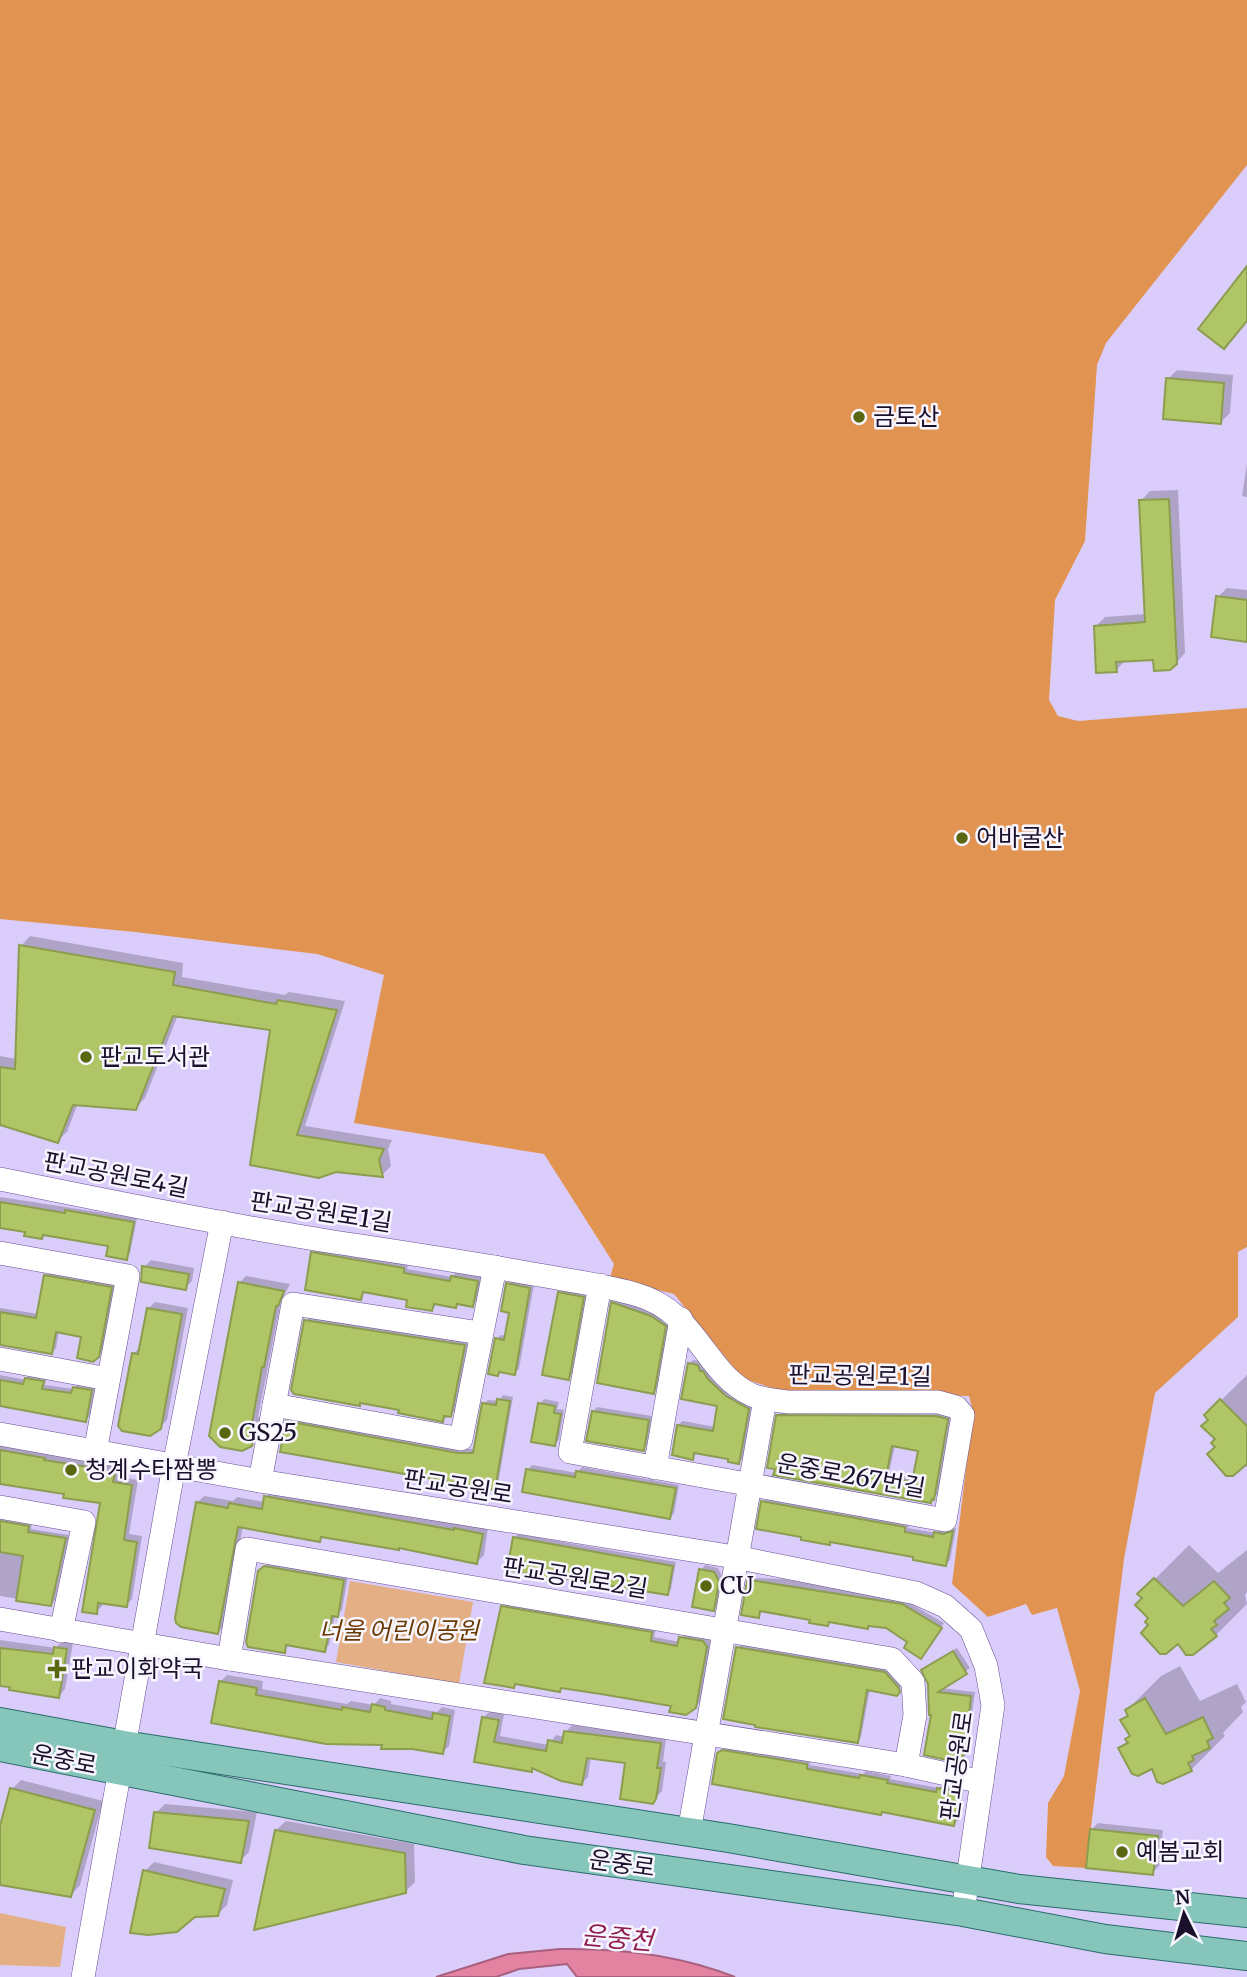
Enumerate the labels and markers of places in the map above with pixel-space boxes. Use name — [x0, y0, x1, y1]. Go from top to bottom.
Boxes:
place label: 금토산 — [873, 401, 939, 432]
marker: 금토산 — [851, 409, 867, 425]
place label: 어바굴산 — [976, 822, 1064, 853]
marker: 어바굴산 — [954, 830, 970, 846]
place label: 판교도서관 — [100, 1041, 210, 1072]
marker: 판교도서관 — [78, 1049, 94, 1065]
place label: GS25 — [239, 1417, 297, 1448]
marker: GS25 — [217, 1425, 233, 1441]
place label: 청계수타짬뽕 — [85, 1454, 217, 1485]
marker: 청계수타짬뽕 — [63, 1462, 79, 1478]
place label: CU — [720, 1570, 754, 1601]
marker: CU — [698, 1578, 714, 1594]
place label: 판교이화약국 — [71, 1653, 203, 1684]
marker: 판교이화약국 — [49, 1661, 65, 1677]
place label: 예봄교회 — [1136, 1836, 1224, 1867]
marker: 예봄교회 — [1114, 1844, 1130, 1860]

